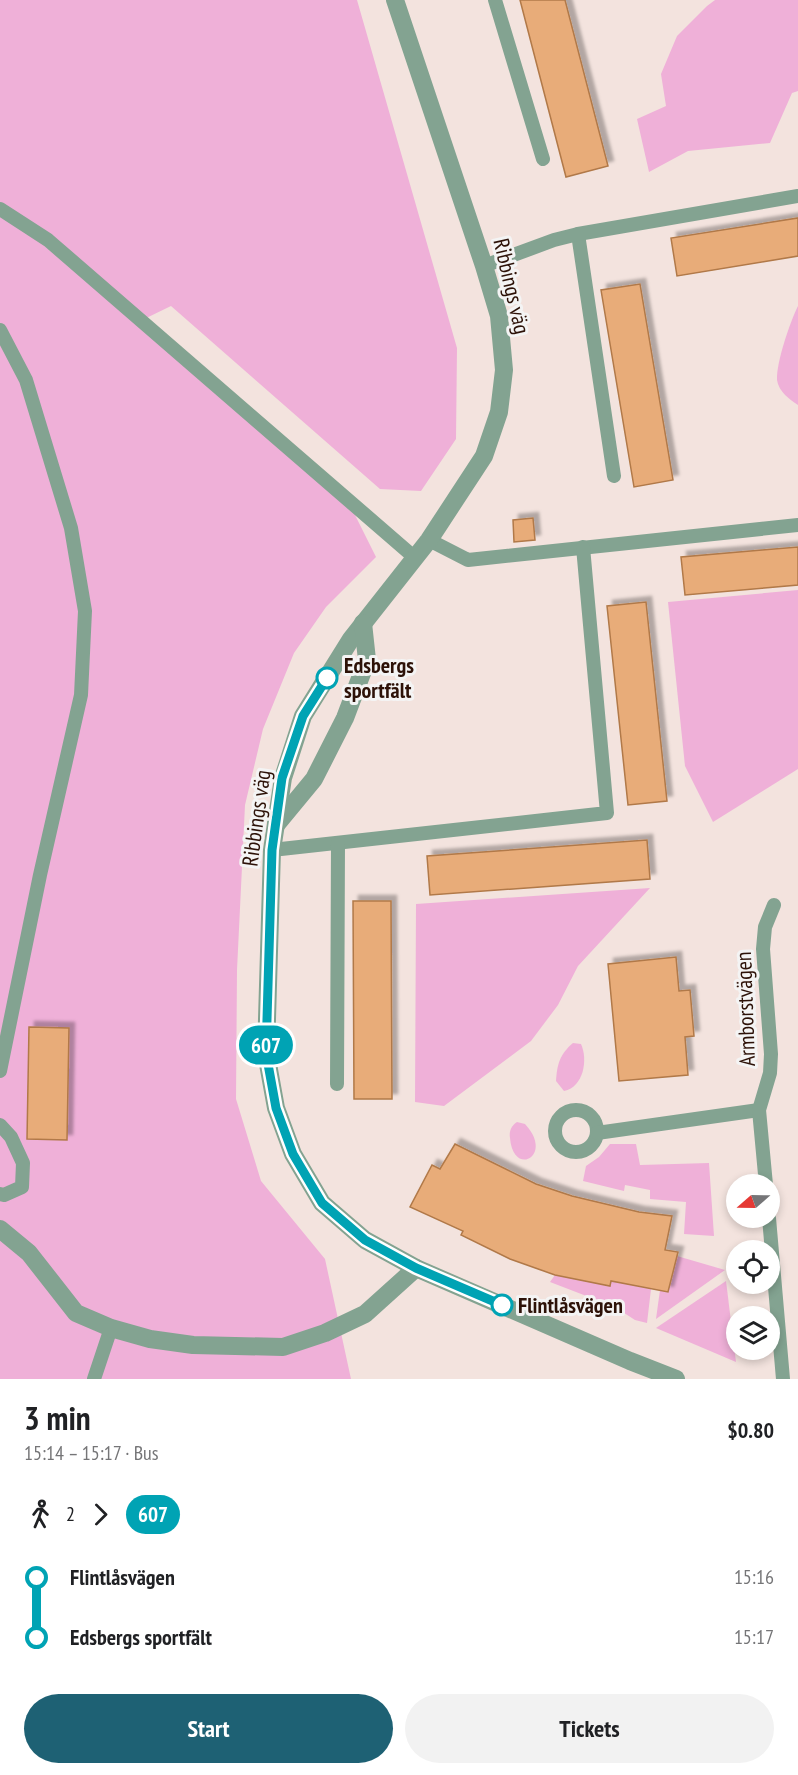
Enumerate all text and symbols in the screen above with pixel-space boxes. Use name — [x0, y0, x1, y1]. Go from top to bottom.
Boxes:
street label: Ribbings väg — [487, 235, 537, 337]
place label: Edsbergs sportfält — [344, 651, 414, 704]
marker: Edsbergs sportfält — [316, 667, 338, 689]
street label: Ribbings väg — [235, 768, 277, 868]
street label: Armborstvägen — [729, 951, 761, 1067]
line badge: 607 — [232, 1026, 300, 1064]
text: 607 — [251, 1032, 281, 1059]
north arrow — [726, 1174, 780, 1228]
map controls — [726, 1174, 780, 1360]
button: locate — [726, 1240, 780, 1294]
place label: Flintlåsvägen — [518, 1291, 623, 1319]
marker: Flintlåsvägen — [491, 1294, 513, 1316]
button: layers — [726, 1306, 780, 1360]
text: 3 min — [24, 1396, 91, 1439]
text: $0.80 — [727, 1416, 774, 1444]
text: 15:14 – 15:17 · Bus — [24, 1440, 159, 1466]
icon: walk — [24, 1498, 57, 1531]
icon: forward — [84, 1498, 117, 1531]
text: 2 — [66, 1501, 75, 1527]
text: 607 — [138, 1501, 168, 1528]
text: Flintlåsvägen — [70, 1563, 175, 1591]
text: 15:16 — [734, 1564, 774, 1590]
text: Edsbergs sportfält — [70, 1623, 212, 1651]
text: 15:17 — [734, 1624, 774, 1650]
button: Start — [24, 1694, 393, 1763]
button: Tickets — [405, 1694, 774, 1763]

